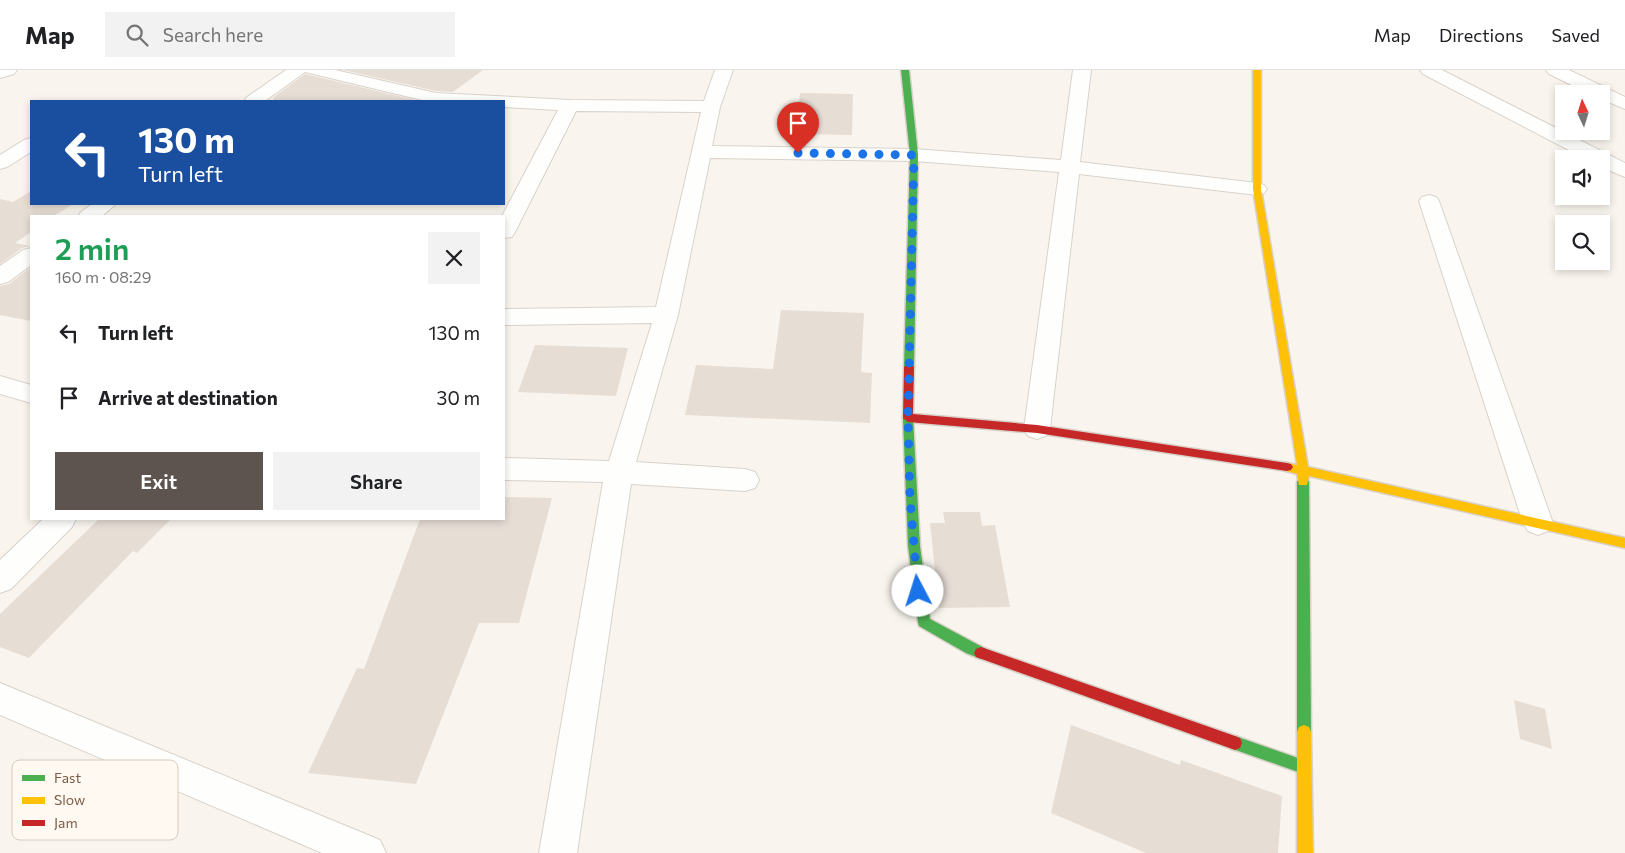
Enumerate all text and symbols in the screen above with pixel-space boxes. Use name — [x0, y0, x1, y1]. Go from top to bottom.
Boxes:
search box — [105, 12, 455, 57]
text: Map — [25, 20, 75, 49]
icon: search — [123, 21, 151, 49]
text: Search here — [163, 23, 263, 46]
text: Map — [1374, 24, 1411, 46]
text: Directions — [1439, 24, 1523, 46]
text: Saved — [1551, 24, 1600, 46]
north arrow — [1555, 85, 1610, 140]
map controls — [1555, 85, 1610, 270]
pin — [777, 102, 819, 153]
icon: arrive — [784, 109, 812, 137]
text: 130 m — [138, 117, 235, 160]
icon: left — [55, 120, 120, 185]
button: sound — [1555, 150, 1610, 205]
text: Turn left — [138, 160, 223, 187]
button: search — [1555, 215, 1610, 270]
text: 2 min — [55, 229, 129, 266]
button: close — [428, 232, 480, 284]
text: 160 m · 08:29 — [55, 267, 151, 286]
icon: left — [55, 319, 83, 347]
text: Turn left — [98, 321, 173, 344]
text: 130 m — [428, 321, 480, 344]
icon: arrive — [55, 384, 83, 412]
text: Arrive at destination — [98, 386, 278, 409]
text: 30 m — [437, 386, 480, 409]
button: Exit — [55, 452, 263, 510]
button: Share — [273, 452, 480, 510]
position arrow — [891, 564, 943, 616]
legend — [12, 760, 178, 840]
text: Fast — [54, 769, 81, 786]
text: Slow — [54, 791, 85, 808]
text: Jam — [54, 814, 78, 831]

